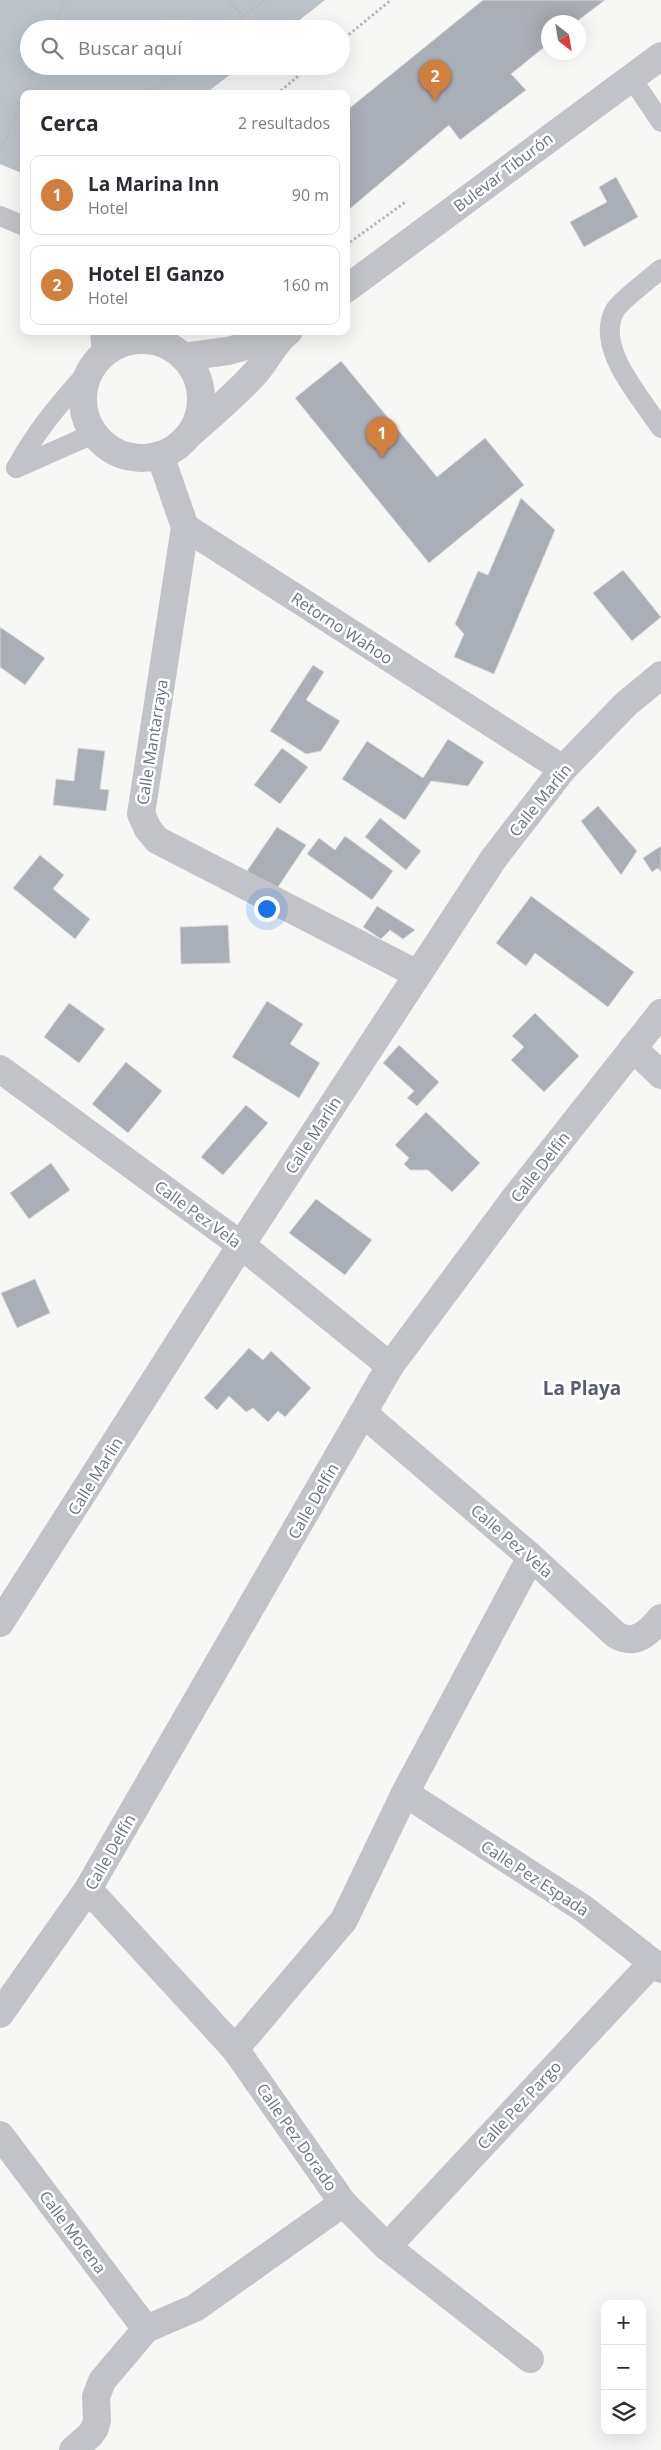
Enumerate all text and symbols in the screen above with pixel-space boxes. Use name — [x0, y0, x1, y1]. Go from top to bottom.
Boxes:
north arrow — [541, 15, 586, 60]
search box — [20, 20, 350, 75]
icon: search — [38, 34, 66, 62]
text: Buscar aquí — [78, 35, 182, 61]
pin: 2 — [419, 60, 451, 101]
text: Cerca — [40, 109, 99, 137]
text: 2 resultados — [238, 112, 330, 134]
street label: Bulevar Tiburón — [449, 127, 557, 217]
text: La Marina Inn — [88, 171, 219, 197]
text: 1 — [52, 184, 62, 206]
text: 90 m — [292, 184, 329, 206]
text: Hotel — [88, 197, 128, 219]
text: Hotel El Ganzo — [88, 261, 225, 287]
text: 2 — [52, 274, 62, 296]
text: 160 m — [283, 274, 329, 296]
text: Hotel — [88, 287, 128, 309]
pin: 1 — [366, 417, 398, 458]
street label: Retorno Wahoo — [287, 587, 397, 669]
street label: Calle Mantarraya — [131, 678, 173, 806]
street label: Calle Marlin — [504, 759, 576, 841]
your location — [254, 896, 280, 922]
street label: Calle Marlin — [280, 1092, 346, 1178]
street label: Calle Delfín — [505, 1127, 575, 1207]
street label: Calle Pez Vela — [150, 1175, 246, 1253]
district label: La Playa — [543, 1375, 621, 1401]
street label: Calle Marlin — [62, 1433, 128, 1519]
street label: Calle Delfín — [282, 1459, 344, 1543]
street label: Calle Pez Vela — [466, 1499, 558, 1583]
street label: Calle Delfín — [79, 1810, 141, 1894]
street label: Calle Pez Espada — [477, 1835, 593, 1921]
street label: Calle Pez Pargo — [472, 2056, 566, 2154]
street label: Calle Pez Dorado — [252, 2079, 342, 2195]
street label: Calle Morena — [35, 2186, 111, 2278]
map controls — [601, 2300, 646, 2435]
button: + — [601, 2300, 646, 2345]
button: − — [601, 2345, 646, 2390]
button: layers — [601, 2390, 646, 2435]

